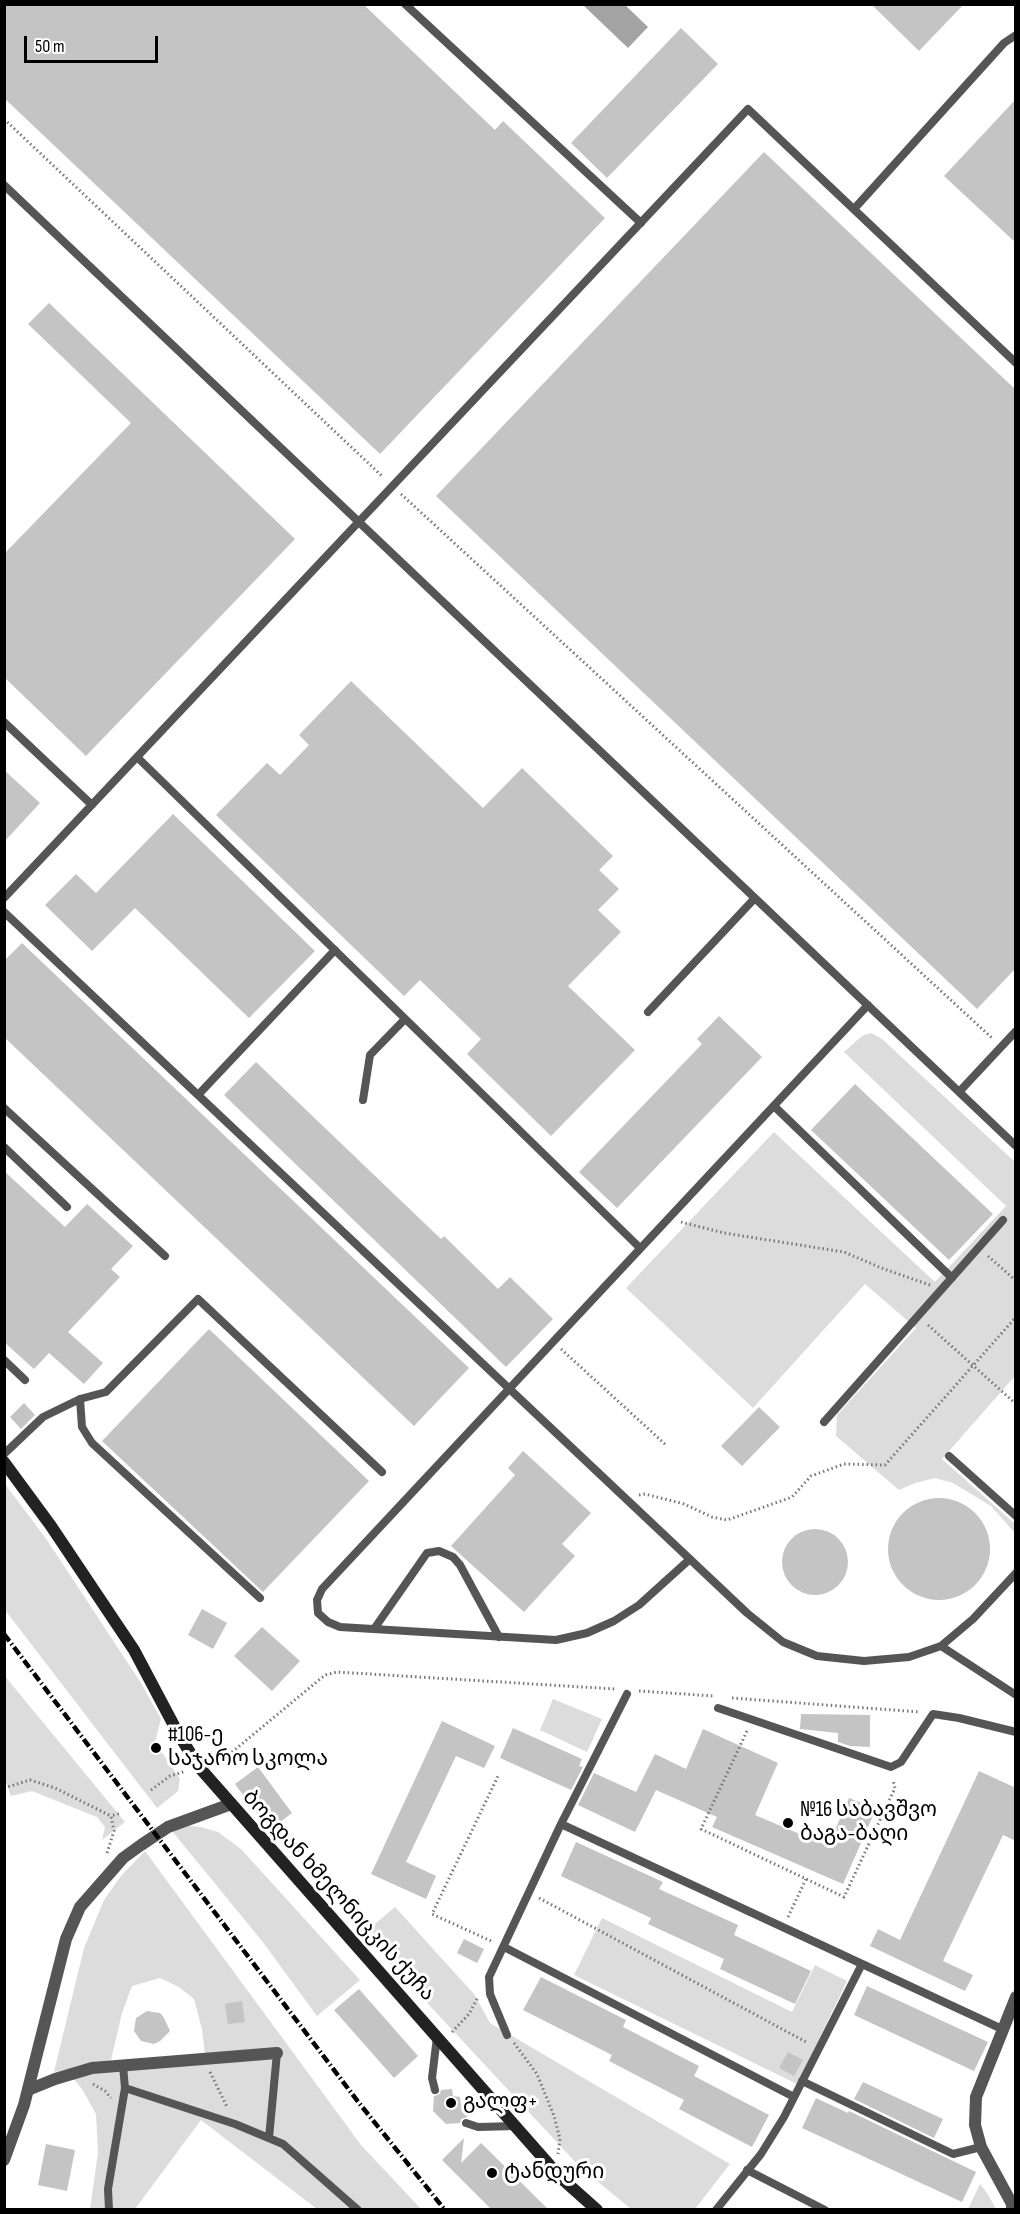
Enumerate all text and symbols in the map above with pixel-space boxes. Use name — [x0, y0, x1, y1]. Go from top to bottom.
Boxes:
scale bar — [27, 24, 160, 62]
text: 50 m — [35, 36, 65, 57]
place label: #106-ე საჯარო სკოლა — [168, 1723, 328, 1773]
marker: #106-ე საჯარო სკოლა — [149, 1741, 163, 1755]
street label: ბოგდან ხმელნიცკის ქუჩა — [237, 1785, 439, 2007]
place label: №16 საბავშვო ბაგა-ბაღი — [800, 1798, 937, 1848]
marker: №16 საბავშვო ბაგა-ბაღი — [781, 1816, 795, 1830]
place label: გალფ+ — [463, 2090, 538, 2116]
marker: გალფ+ — [444, 2096, 458, 2110]
place label: ტანდური — [504, 2160, 604, 2186]
marker: ტანდური — [485, 2166, 499, 2180]

